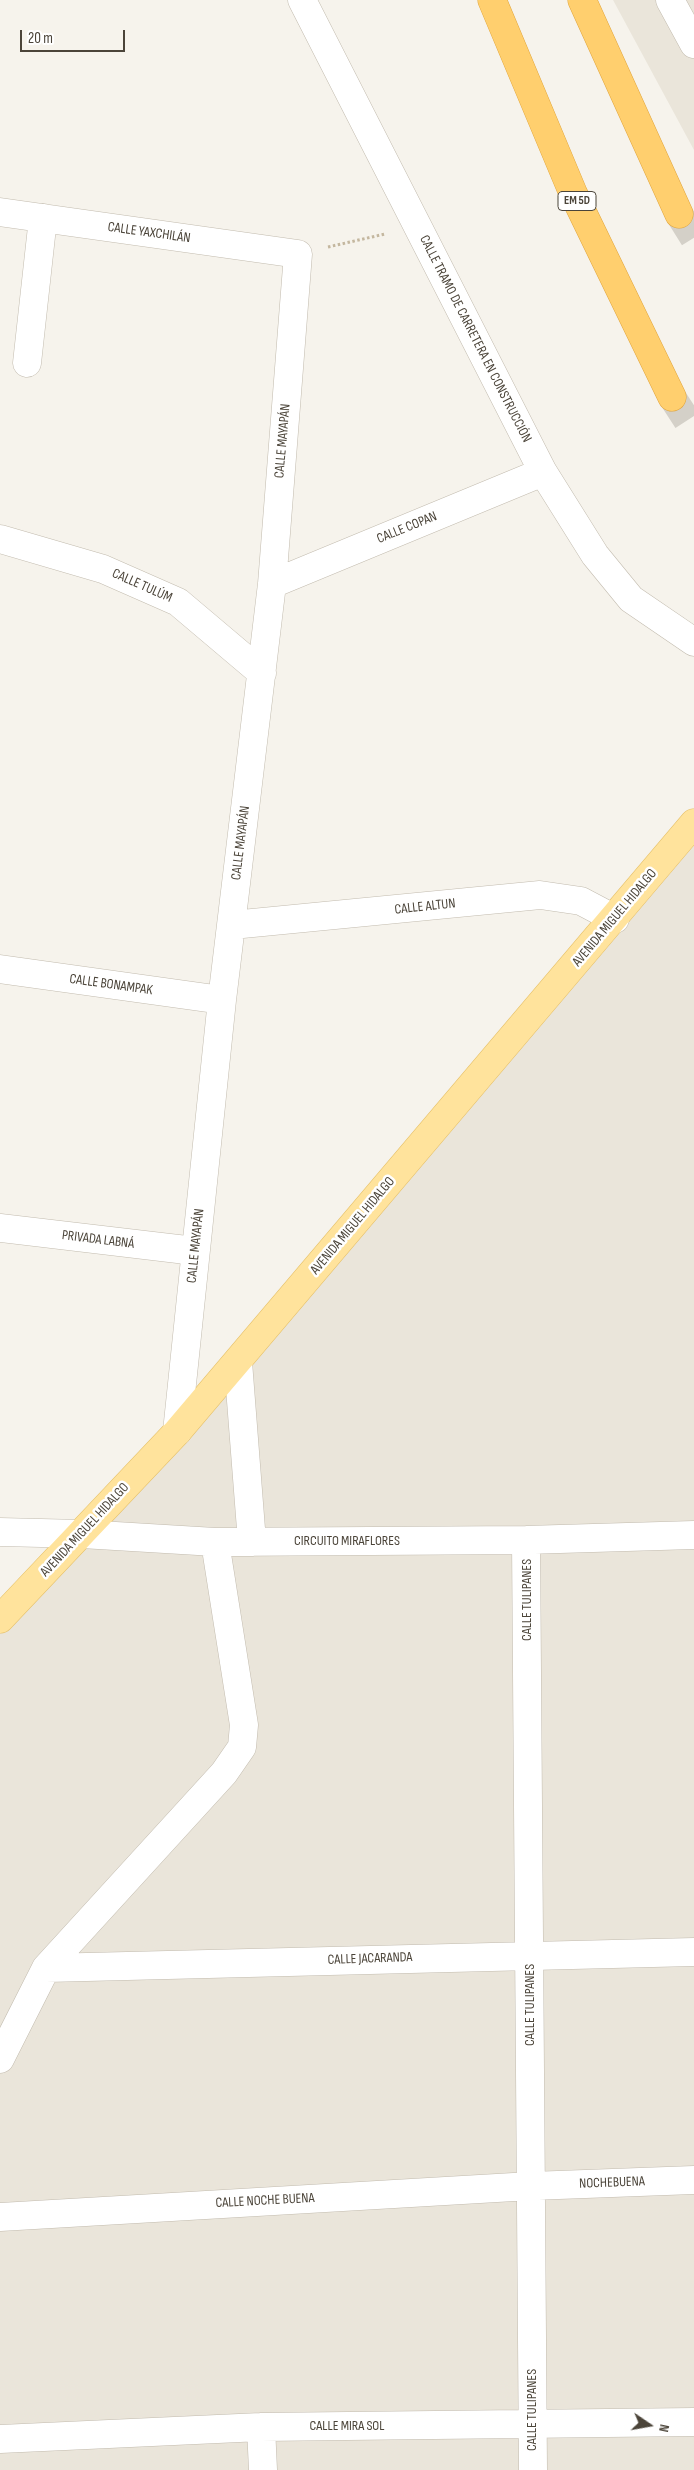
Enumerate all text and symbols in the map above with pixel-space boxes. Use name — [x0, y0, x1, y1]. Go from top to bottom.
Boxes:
scale bar — [22, 20, 128, 52]
text: 20 m — [28, 29, 53, 48]
road number: EM 5D — [558, 192, 596, 210]
street label: CALLE YAXCHILÁN — [107, 219, 191, 247]
street label: CALLE TRAMO DE CARRETERA EN CONSTRUCCIÓN — [415, 233, 535, 445]
street label: CALLE MAYAPÁN — [271, 403, 295, 479]
street label: CALLE COPAN — [374, 508, 440, 548]
street label: CALLE TULÚM — [109, 565, 175, 607]
street label: CALLE MAYAPÁN — [228, 805, 254, 881]
street label: AVENIDA MIGUEL HIDALGO — [569, 866, 661, 970]
street label: CALLE ALTUN — [394, 895, 456, 919]
street label: CALLE BONAMPAK — [68, 971, 154, 999]
street label: AVENIDA MIGUEL HIDALGO — [307, 1174, 399, 1278]
street label: CALLE MAYAPÁN — [184, 1208, 208, 1284]
street label: PRIVADA LABNÁ — [61, 1227, 135, 1253]
street label: AVENIDA MIGUEL HIDALGO — [37, 1480, 133, 1580]
street label: CIRCUITO MIRAFLORES — [294, 1533, 400, 1549]
street label: CALLE TULIPANES — [519, 1559, 535, 1641]
street label: CALLE JACARANDA — [327, 1949, 413, 1969]
street label: CALLE TULIPANES — [522, 1964, 538, 2046]
street label: NOCHEBUENA — [579, 2173, 645, 2193]
street label: CALLE NOCHE BUENA — [215, 2190, 315, 2212]
street label: CALLE TULIPANES — [524, 2369, 540, 2451]
north arrow — [624, 2400, 674, 2450]
street label: CALLE MIRA SOL — [310, 2418, 384, 2434]
text: N — [655, 2423, 673, 2434]

